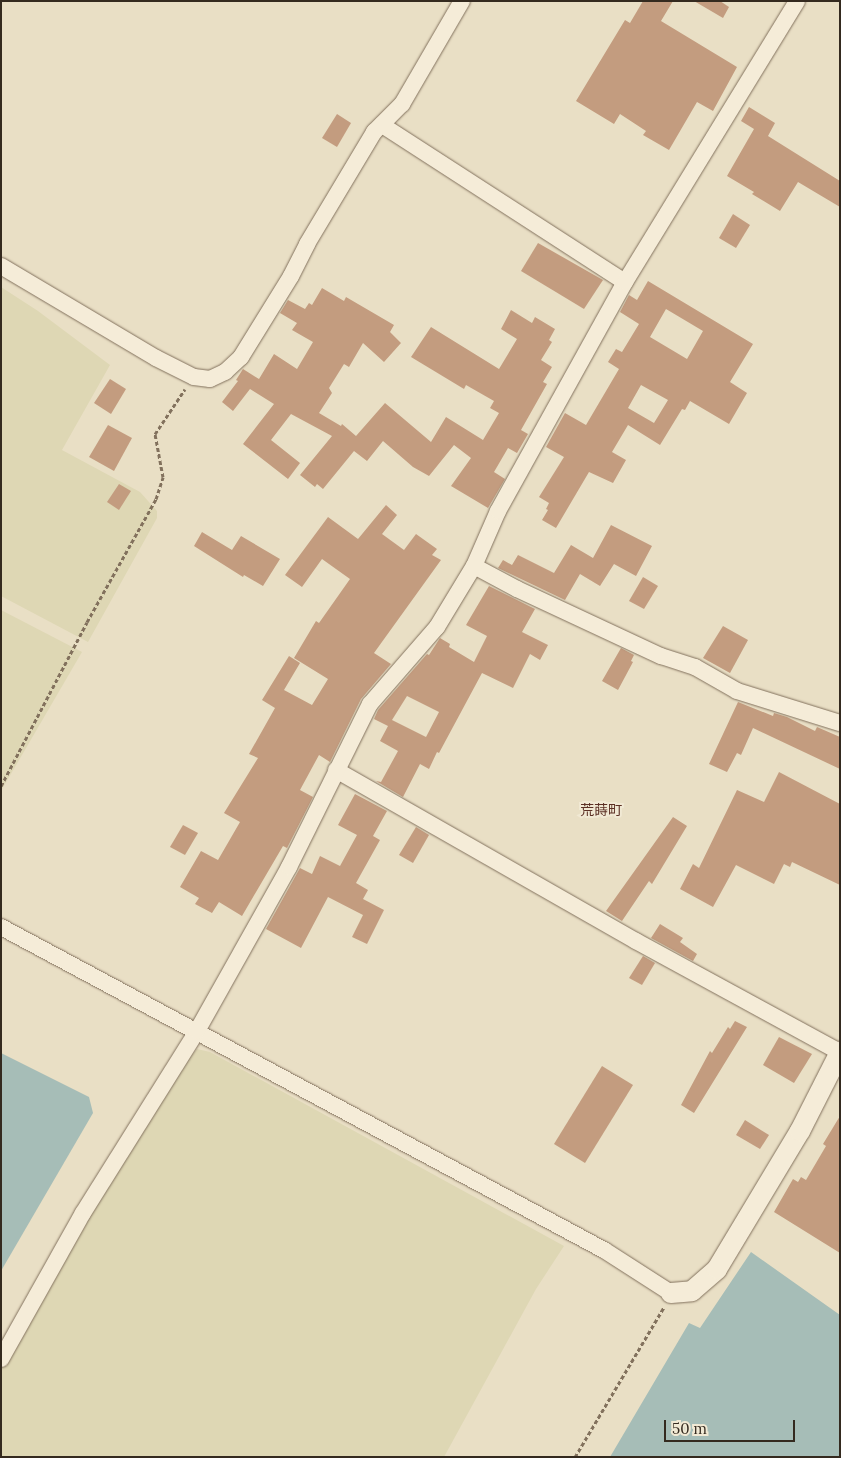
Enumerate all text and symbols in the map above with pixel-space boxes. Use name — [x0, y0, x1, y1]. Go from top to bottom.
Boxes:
district label: 荒蒔町 — [580, 802, 622, 818]
scale bar — [666, 1410, 797, 1442]
text: 50 m — [672, 1419, 707, 1438]

